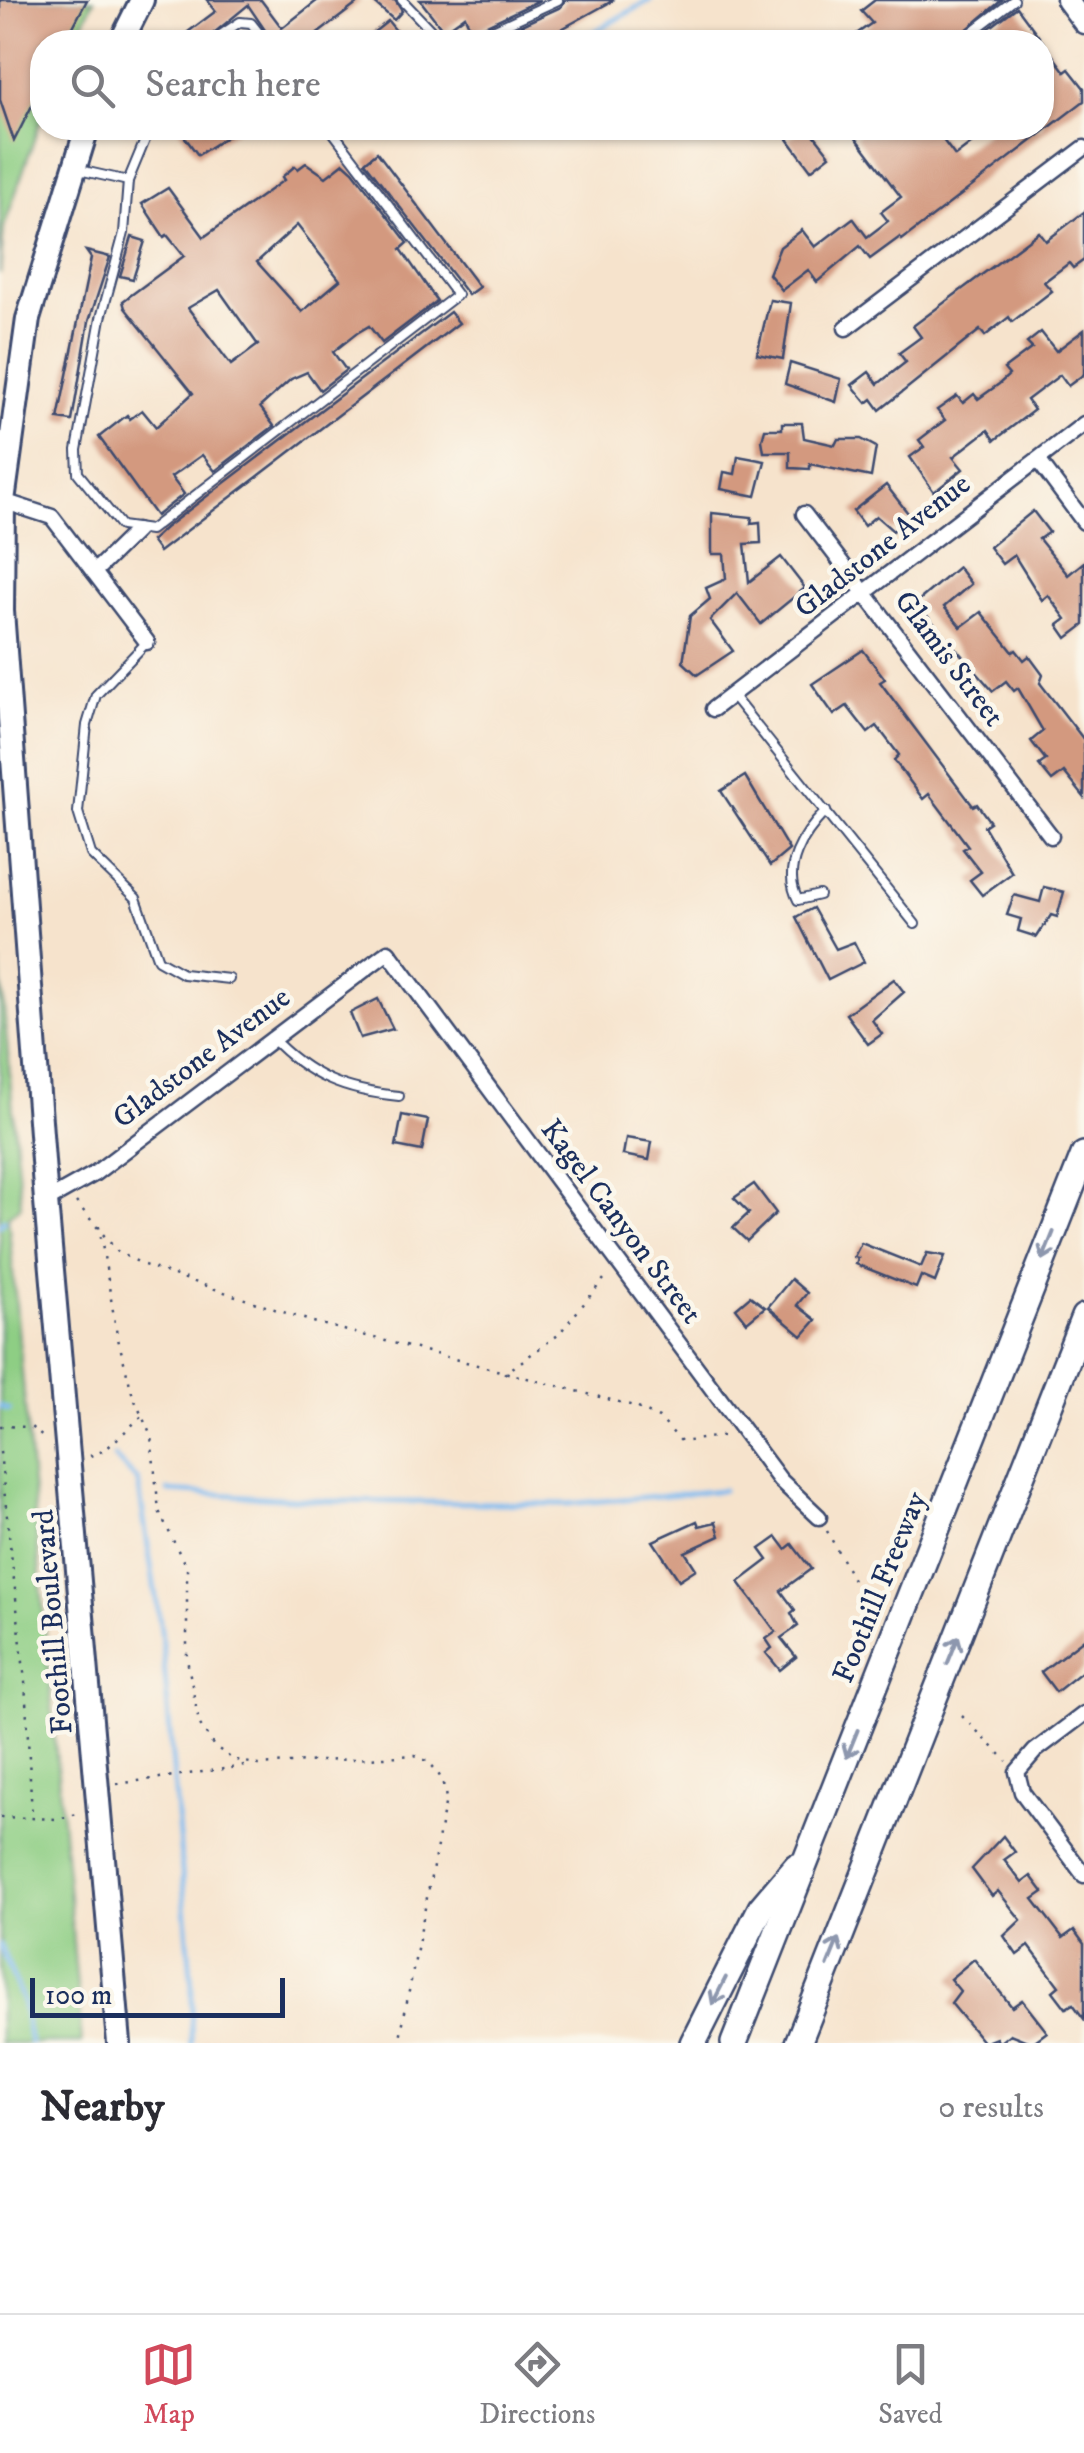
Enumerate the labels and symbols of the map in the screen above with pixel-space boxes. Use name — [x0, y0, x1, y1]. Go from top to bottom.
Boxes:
street label: Gladstone Avenue — [788, 466, 978, 626]
street label: Glamis Street — [886, 584, 1012, 734]
street label: Gladstone Avenue — [106, 979, 298, 1137]
street label: Kagel Canyon Street — [532, 1112, 710, 1331]
one-way arrow — [1038, 1230, 1056, 1261]
street label: Foothill Freeway — [825, 1486, 936, 1689]
street label: Foothill Boulevard — [25, 1508, 82, 1736]
one-way arrow — [945, 1635, 963, 1666]
one-way arrow — [841, 1728, 859, 1758]
one-way arrow — [826, 1938, 844, 1968]
scale bar — [30, 1973, 285, 2018]
one-way arrow — [709, 1976, 728, 2005]

